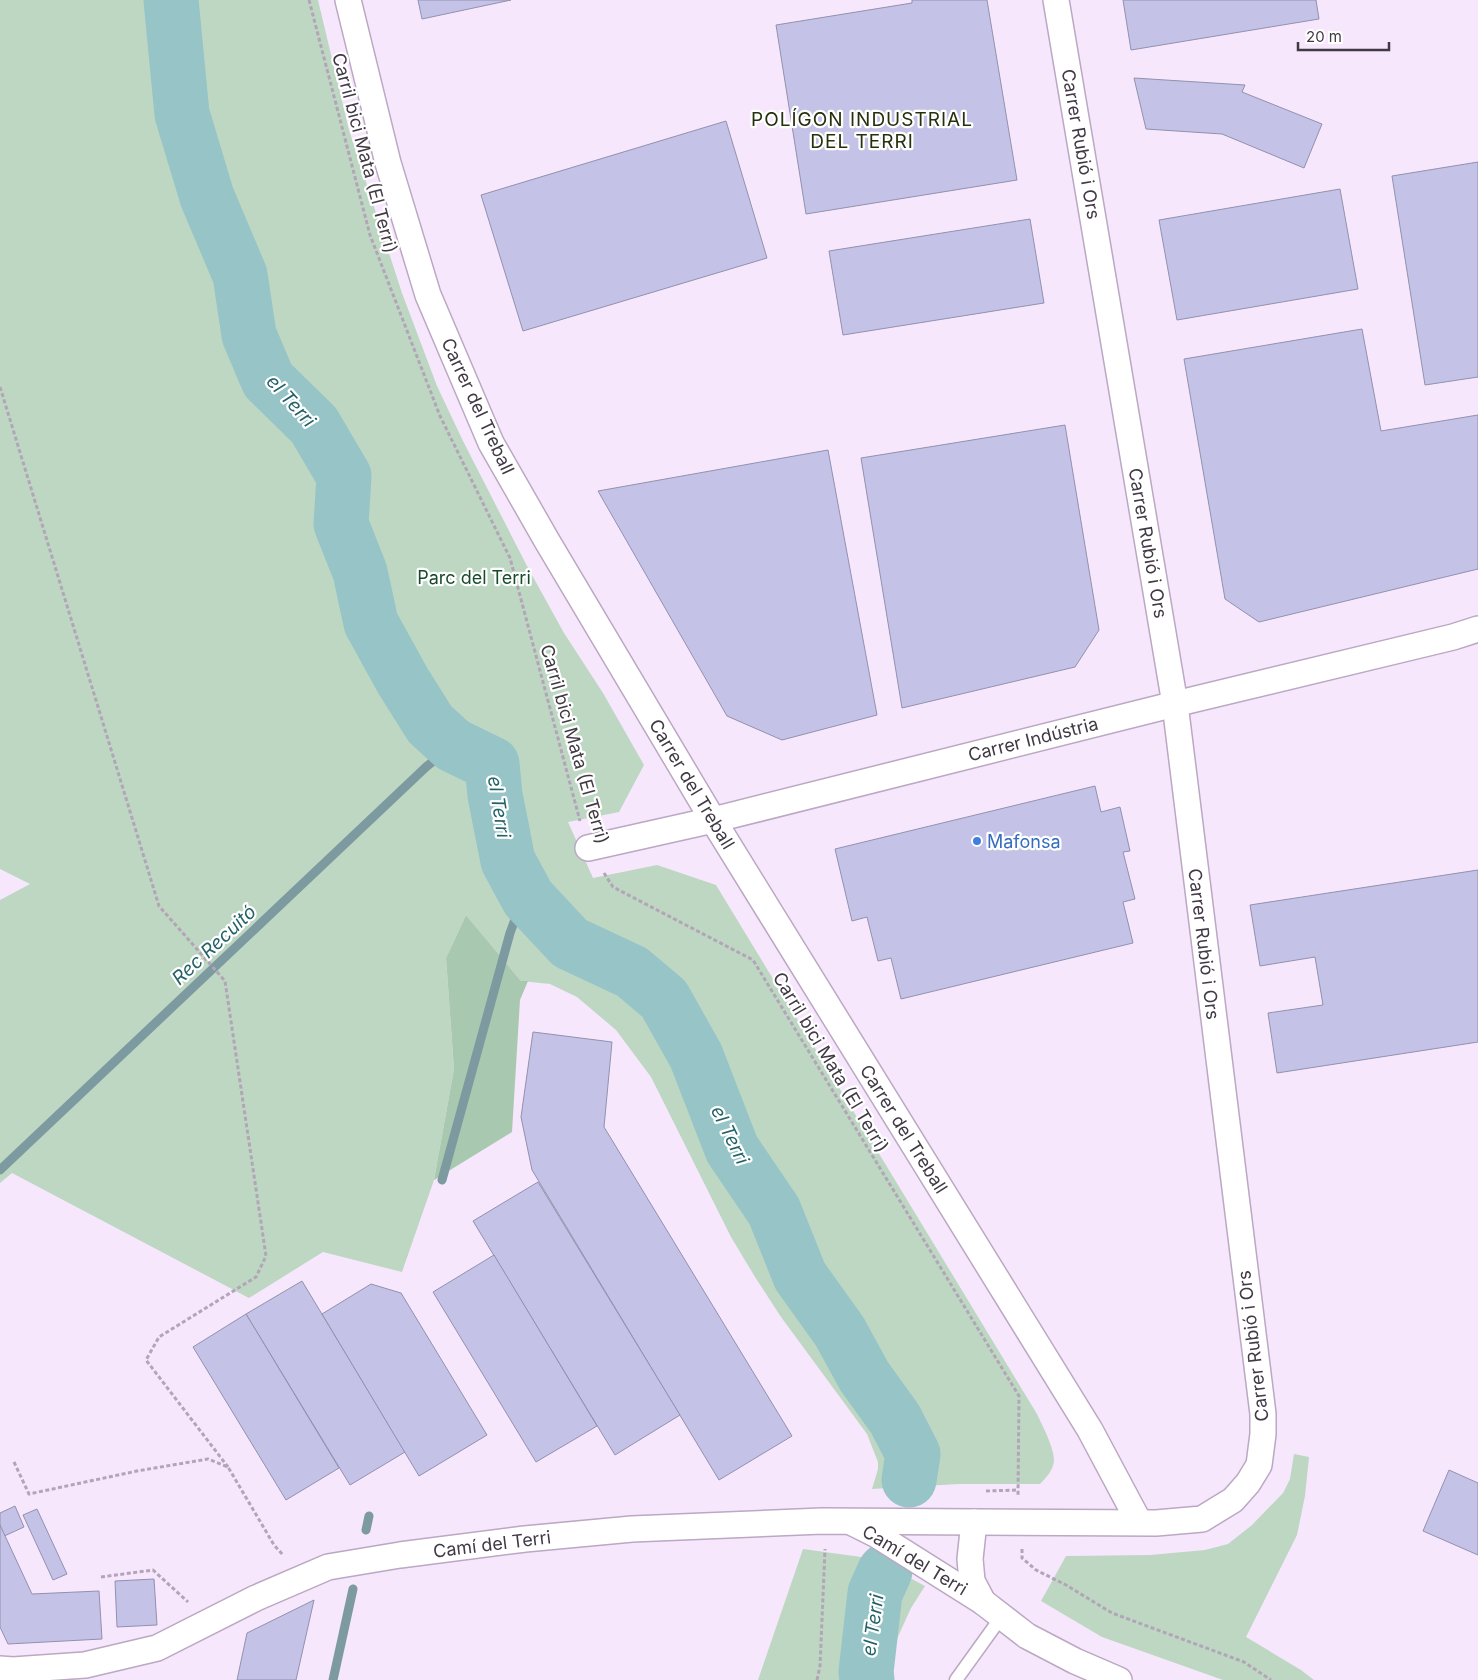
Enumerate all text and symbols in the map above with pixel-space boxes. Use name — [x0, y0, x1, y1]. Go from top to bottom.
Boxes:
scale bar — [1298, 20, 1389, 52]
text: 20 m — [1306, 27, 1342, 46]
street label: Carril bici Mata (El Terri) — [328, 51, 402, 255]
street label: Carrer Rubió i Ors — [1057, 67, 1105, 221]
district label: POLÍGON INDUSTRIAL DEL TERRI — [751, 107, 973, 153]
street label: Carrer del Treball — [437, 335, 519, 477]
water label: el Terri — [262, 370, 321, 432]
street label: Carrer Rubió i Ors — [1124, 466, 1172, 620]
park label: Parc del Terri — [417, 567, 531, 588]
street label: Carril bici Mata (El Terri) — [536, 642, 614, 846]
street label: Carrer Indústria — [966, 713, 1100, 765]
street label: Carrer del Treball — [645, 715, 739, 853]
water label: el Terri — [483, 775, 515, 840]
place label: Mafonsa — [987, 831, 1061, 852]
marker: Mafonsa — [971, 835, 983, 847]
street label: Carrer Rubió i Ors — [1184, 867, 1224, 1021]
water label: Rec Recuitó — [167, 900, 261, 990]
street label: Carril bici Mata (El Terri) — [769, 968, 893, 1156]
street label: Carrer del Treball — [856, 1061, 952, 1197]
water label: el Terri — [706, 1102, 754, 1168]
street label: Carrer Rubió i Ors — [1233, 1269, 1273, 1423]
street label: Camí del Terri — [859, 1520, 971, 1600]
street label: Camí del Terri — [432, 1526, 552, 1562]
water label: el Terri — [857, 1592, 889, 1657]

